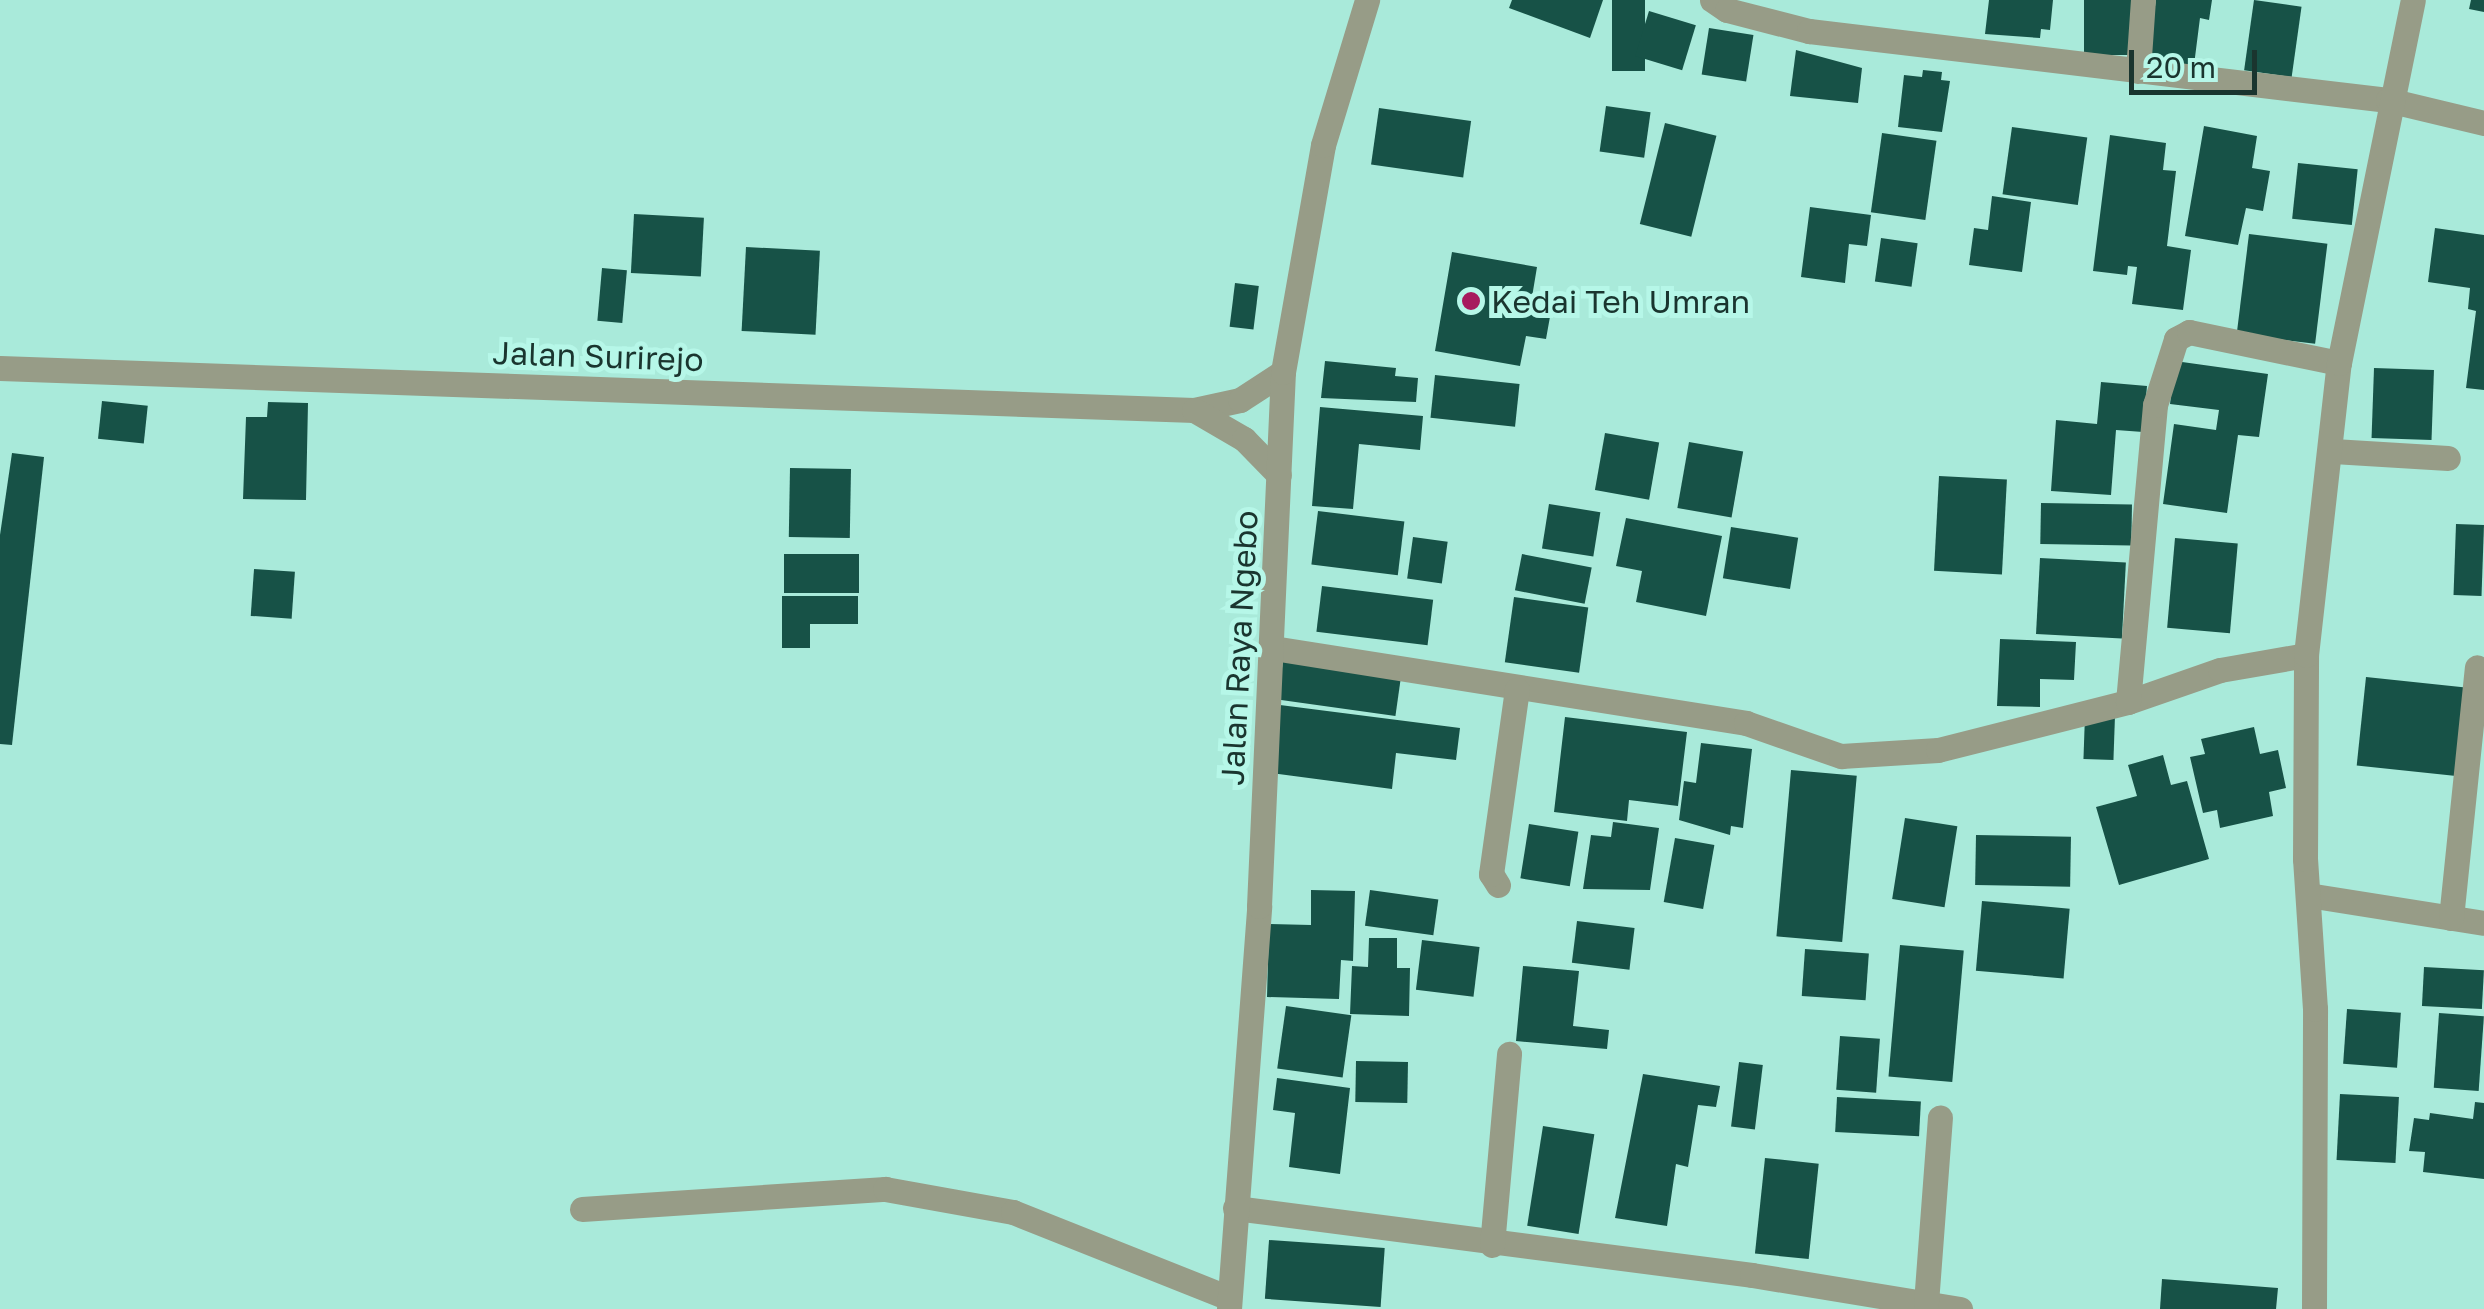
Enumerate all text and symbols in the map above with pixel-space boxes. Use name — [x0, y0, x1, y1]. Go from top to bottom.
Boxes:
scale bar — [2134, 30, 2262, 92]
text: 20 m — [2146, 49, 2216, 85]
place label: Kedai Teh Umran — [1491, 282, 1750, 320]
marker: Kedai Teh Umran — [1460, 290, 1482, 312]
street label: Jalan Surirejo — [492, 333, 704, 379]
street label: Jalan Raya Ngebo — [1213, 510, 1265, 786]

